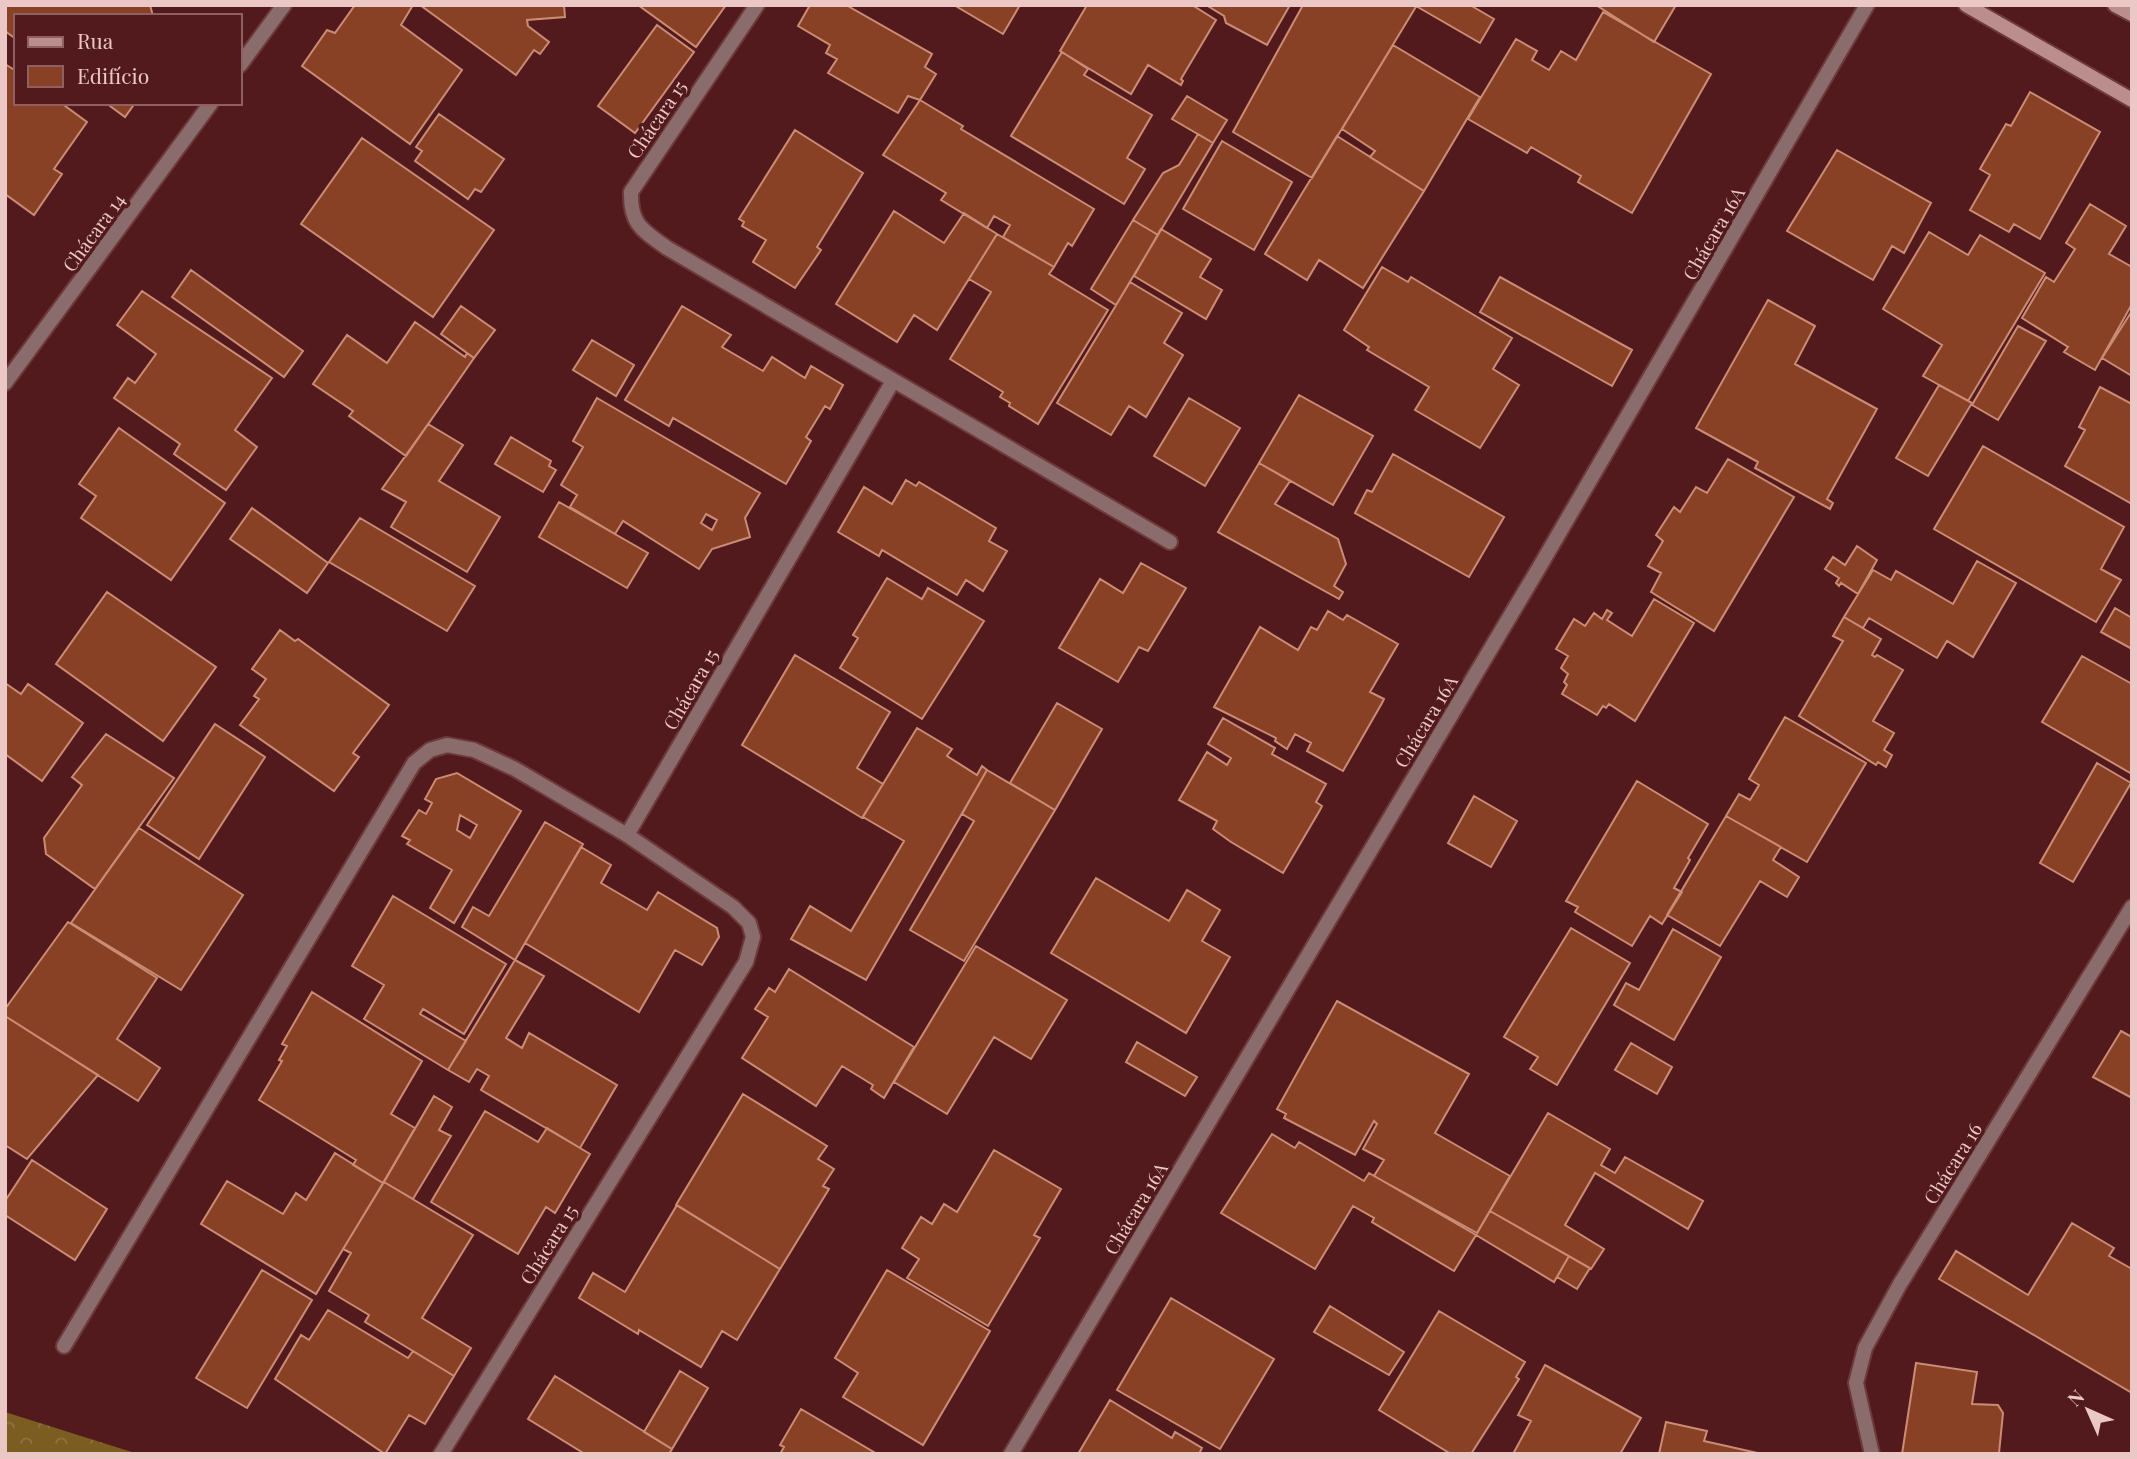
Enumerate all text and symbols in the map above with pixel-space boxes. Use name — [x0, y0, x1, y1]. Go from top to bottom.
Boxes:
legend — [14, 14, 242, 105]
text: Rua — [77, 26, 114, 54]
text: Edifício — [77, 61, 149, 89]
street label: Chácara 15 — [620, 75, 692, 163]
street label: Chácara 16A — [1676, 181, 1751, 284]
street label: Chácara 14 — [56, 187, 130, 277]
street label: Chácara 15 — [656, 644, 724, 734]
street label: Chácara 16A — [1387, 669, 1463, 772]
street label: Chácara 16 — [1917, 1117, 1987, 1209]
street label: Chácara 16A — [1097, 1156, 1173, 1259]
street label: Chácara 15 — [513, 1199, 583, 1289]
north arrow — [2053, 1375, 2123, 1445]
text: N — [2061, 1383, 2090, 1411]

